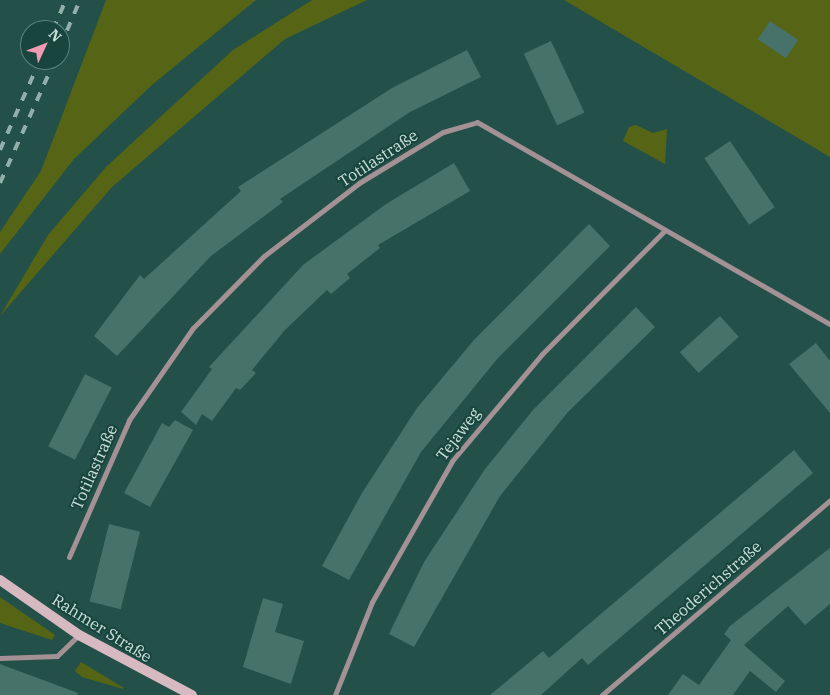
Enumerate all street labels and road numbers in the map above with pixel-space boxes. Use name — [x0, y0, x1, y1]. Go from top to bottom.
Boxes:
street label: Totilastraße — [335, 125, 421, 191]
street label: Tejaweg — [432, 404, 484, 464]
street label: Totilastraße — [67, 422, 121, 512]
street label: Theoderichstraße — [651, 537, 765, 639]
street label: Rahmer Straße — [49, 590, 155, 666]

